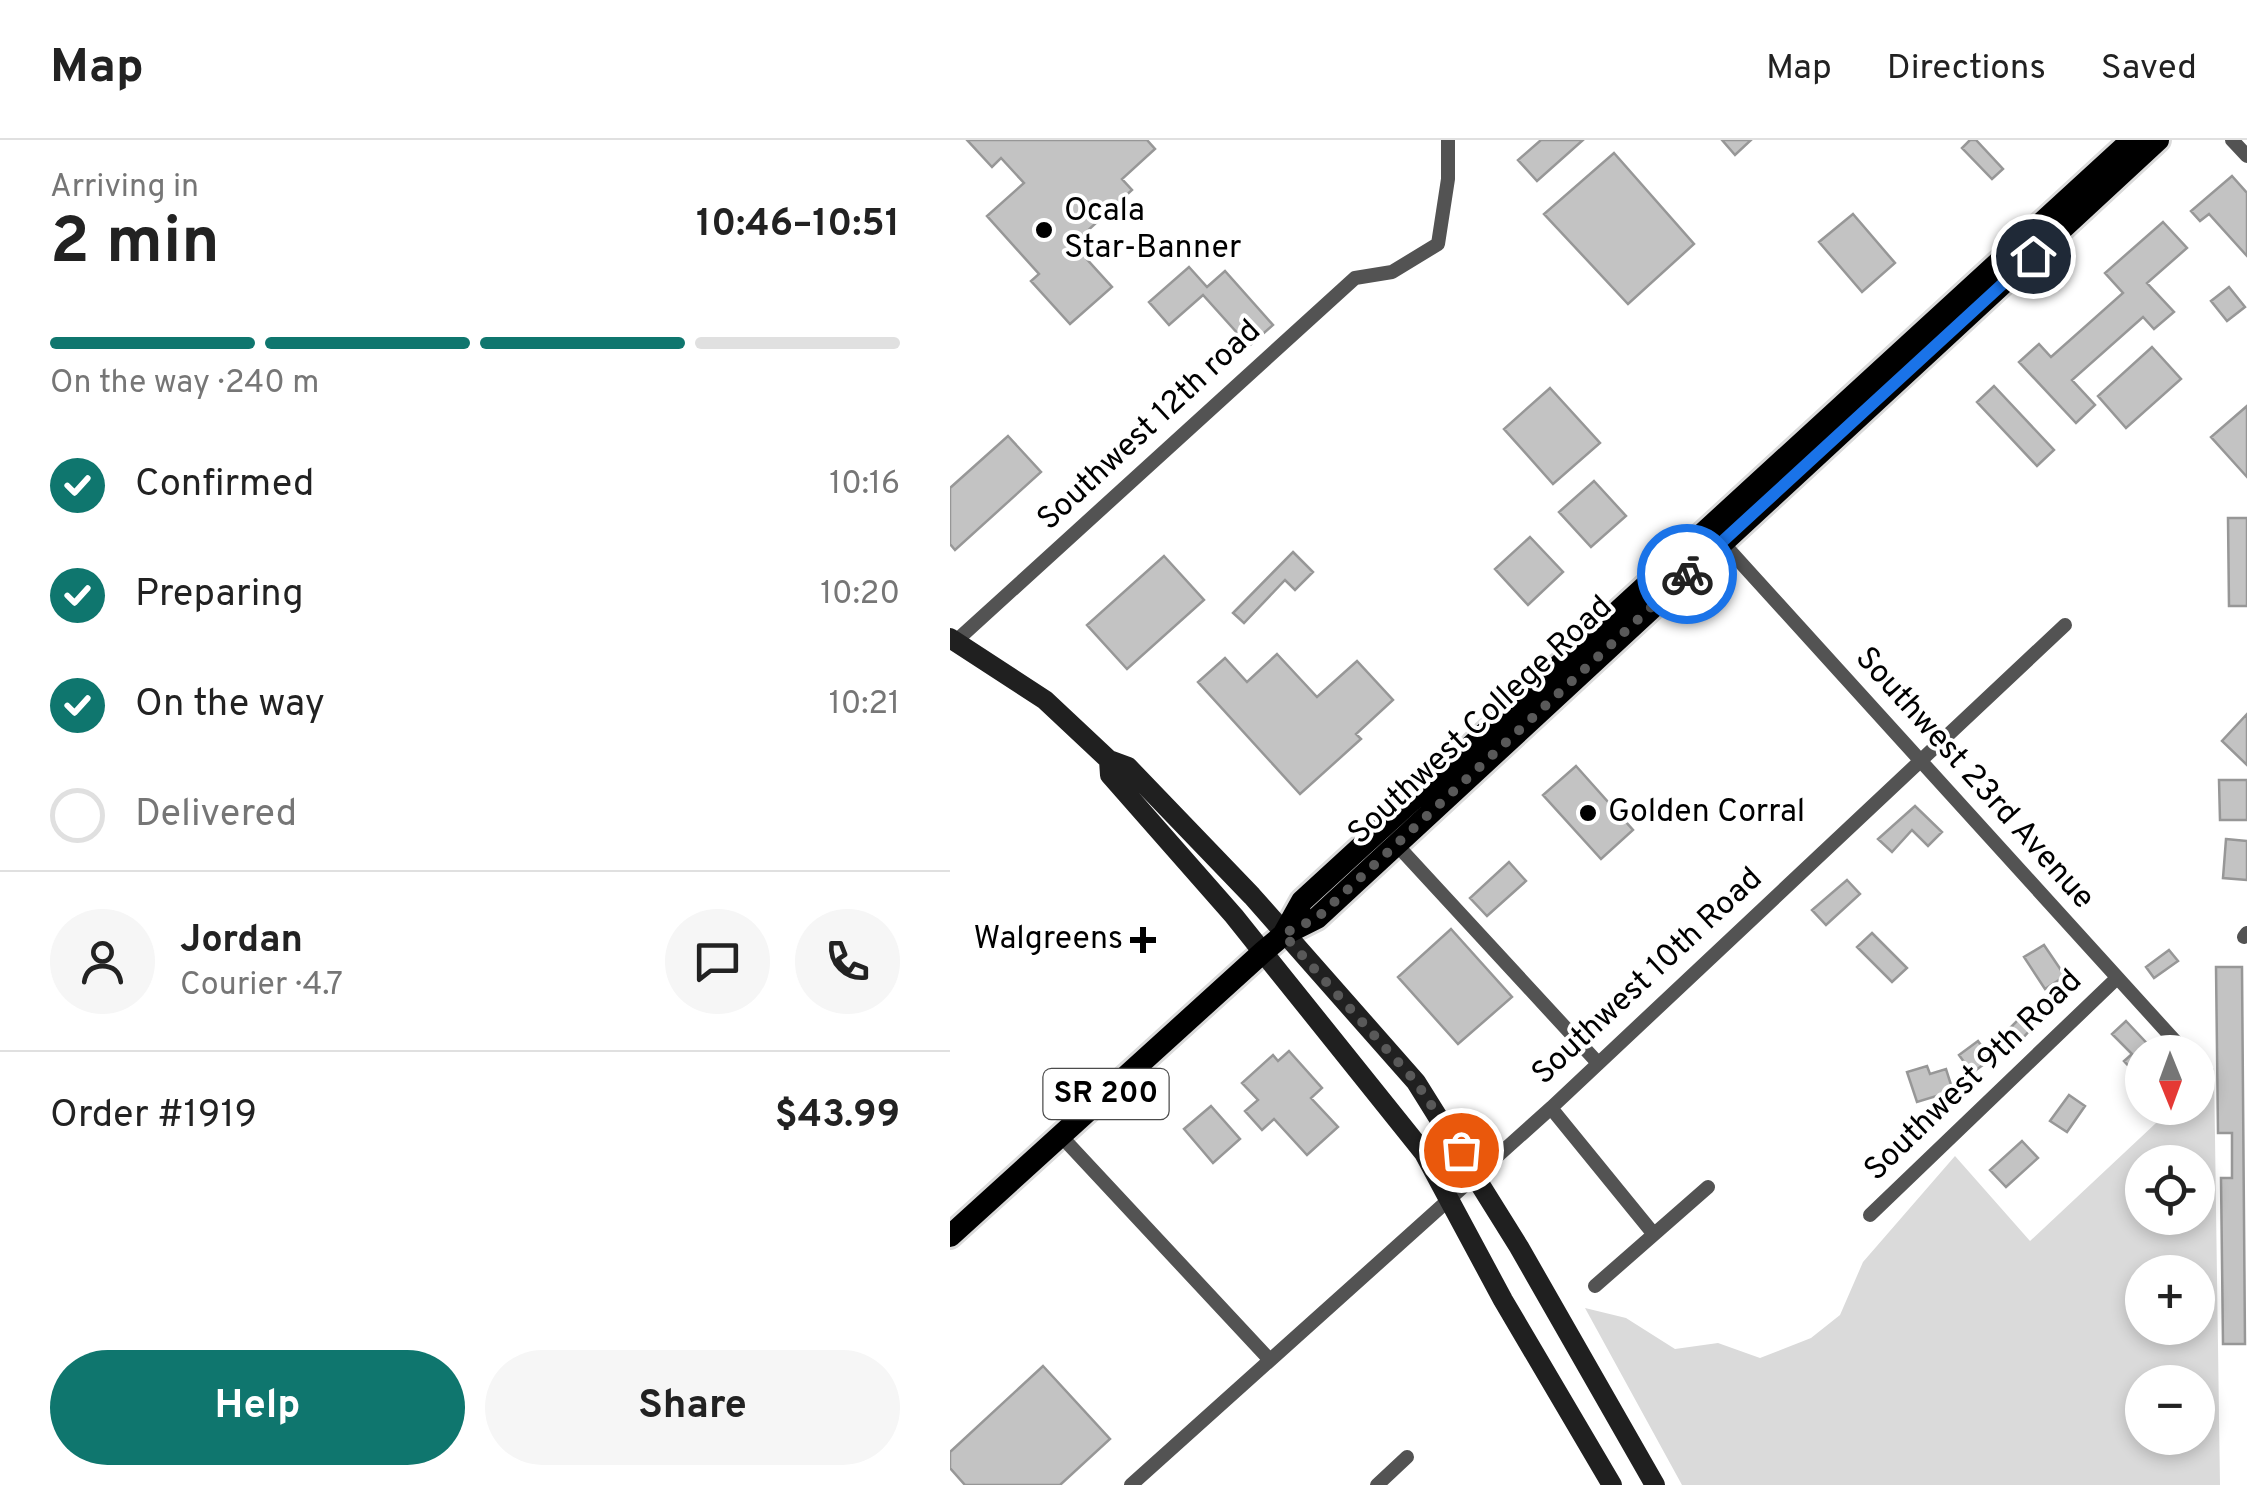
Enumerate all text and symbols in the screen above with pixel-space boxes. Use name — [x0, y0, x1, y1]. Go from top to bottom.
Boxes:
text: Map — [50, 39, 144, 99]
text: Map — [1766, 47, 1832, 91]
text: Directions — [1887, 47, 2046, 91]
text: Saved — [2101, 47, 2197, 91]
text: Arriving in — [50, 168, 199, 208]
place label: Ocala Star-Banner — [1064, 192, 1242, 269]
text: 10:46–10:51 — [696, 201, 900, 250]
text: 2 min — [50, 204, 220, 286]
pin — [1991, 214, 2076, 299]
marker: Ocala Star-Banner — [1033, 219, 1055, 241]
icon: home — [2006, 229, 2061, 284]
street label: Southwest 12th road — [1030, 312, 1270, 540]
text: On the way · 240 m — [50, 364, 319, 404]
icon: check — [50, 458, 105, 513]
text: Confirmed — [135, 461, 314, 510]
text: 10:16 — [829, 465, 900, 505]
courier — [1637, 524, 1737, 624]
icon: bike — [1660, 547, 1715, 602]
icon: check — [50, 568, 105, 623]
text: Preparing — [135, 571, 304, 620]
text: 10:20 — [820, 575, 900, 615]
street label: Southwest College Road — [1340, 588, 1622, 854]
street label: Southwest 23rd Avenue — [1846, 640, 2102, 918]
icon: check — [50, 678, 105, 733]
text: On the way — [135, 681, 325, 730]
text: 10:21 — [829, 685, 900, 725]
text: Delivered — [135, 791, 297, 840]
place label: Golden Corral — [1608, 793, 1805, 833]
marker: Golden Corral — [1577, 802, 1599, 824]
street label: Southwest 10th Road — [1524, 860, 1772, 1094]
button: person — [50, 909, 155, 1014]
button: chat — [665, 909, 770, 1014]
button: phone — [795, 909, 900, 1014]
text: Jordan — [180, 917, 303, 966]
place label: Walgreens — [973, 920, 1123, 960]
marker: Walgreens — [1132, 929, 1154, 951]
street label: Southwest 9th Road — [1857, 962, 2091, 1190]
text: Courier · 4.7 — [180, 966, 343, 1006]
north arrow — [2125, 1035, 2215, 1125]
map controls — [2125, 1035, 2215, 1455]
road number: SR 200 — [1044, 1069, 1168, 1119]
text: Order #1919 — [50, 1092, 257, 1141]
text: $43.99 — [775, 1092, 900, 1141]
pin — [1419, 1108, 1504, 1193]
icon: bag — [1434, 1123, 1489, 1178]
button: locate — [2125, 1145, 2215, 1235]
button: + — [2125, 1255, 2215, 1345]
button: Help — [50, 1350, 465, 1465]
button: Share — [485, 1350, 900, 1465]
button: − — [2125, 1365, 2215, 1455]

